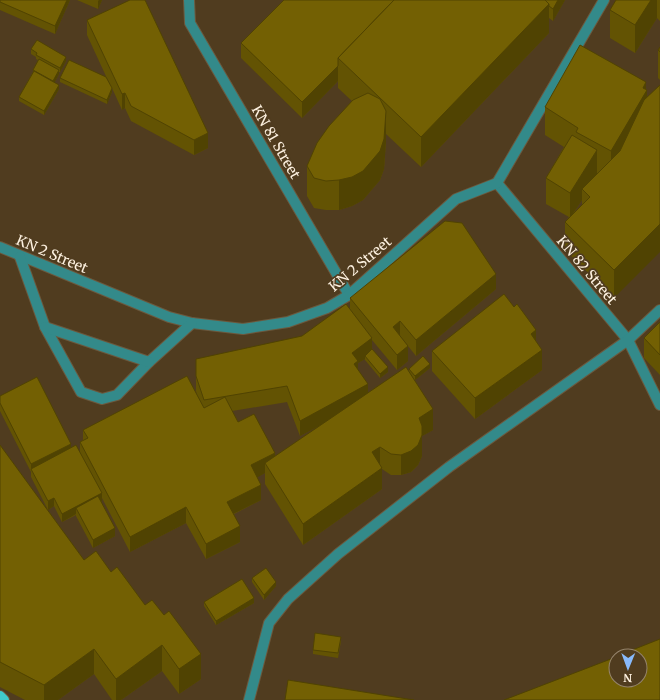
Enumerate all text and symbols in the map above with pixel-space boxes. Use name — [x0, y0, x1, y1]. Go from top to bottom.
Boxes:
street label: KN 81 Street — [248, 102, 305, 183]
street label: KN 2 Street — [13, 231, 91, 277]
street label: KN 2 Street — [325, 232, 395, 295]
street label: KN 82 Street — [553, 232, 621, 308]
north arrow — [608, 648, 648, 688]
text: N — [623, 671, 632, 685]

